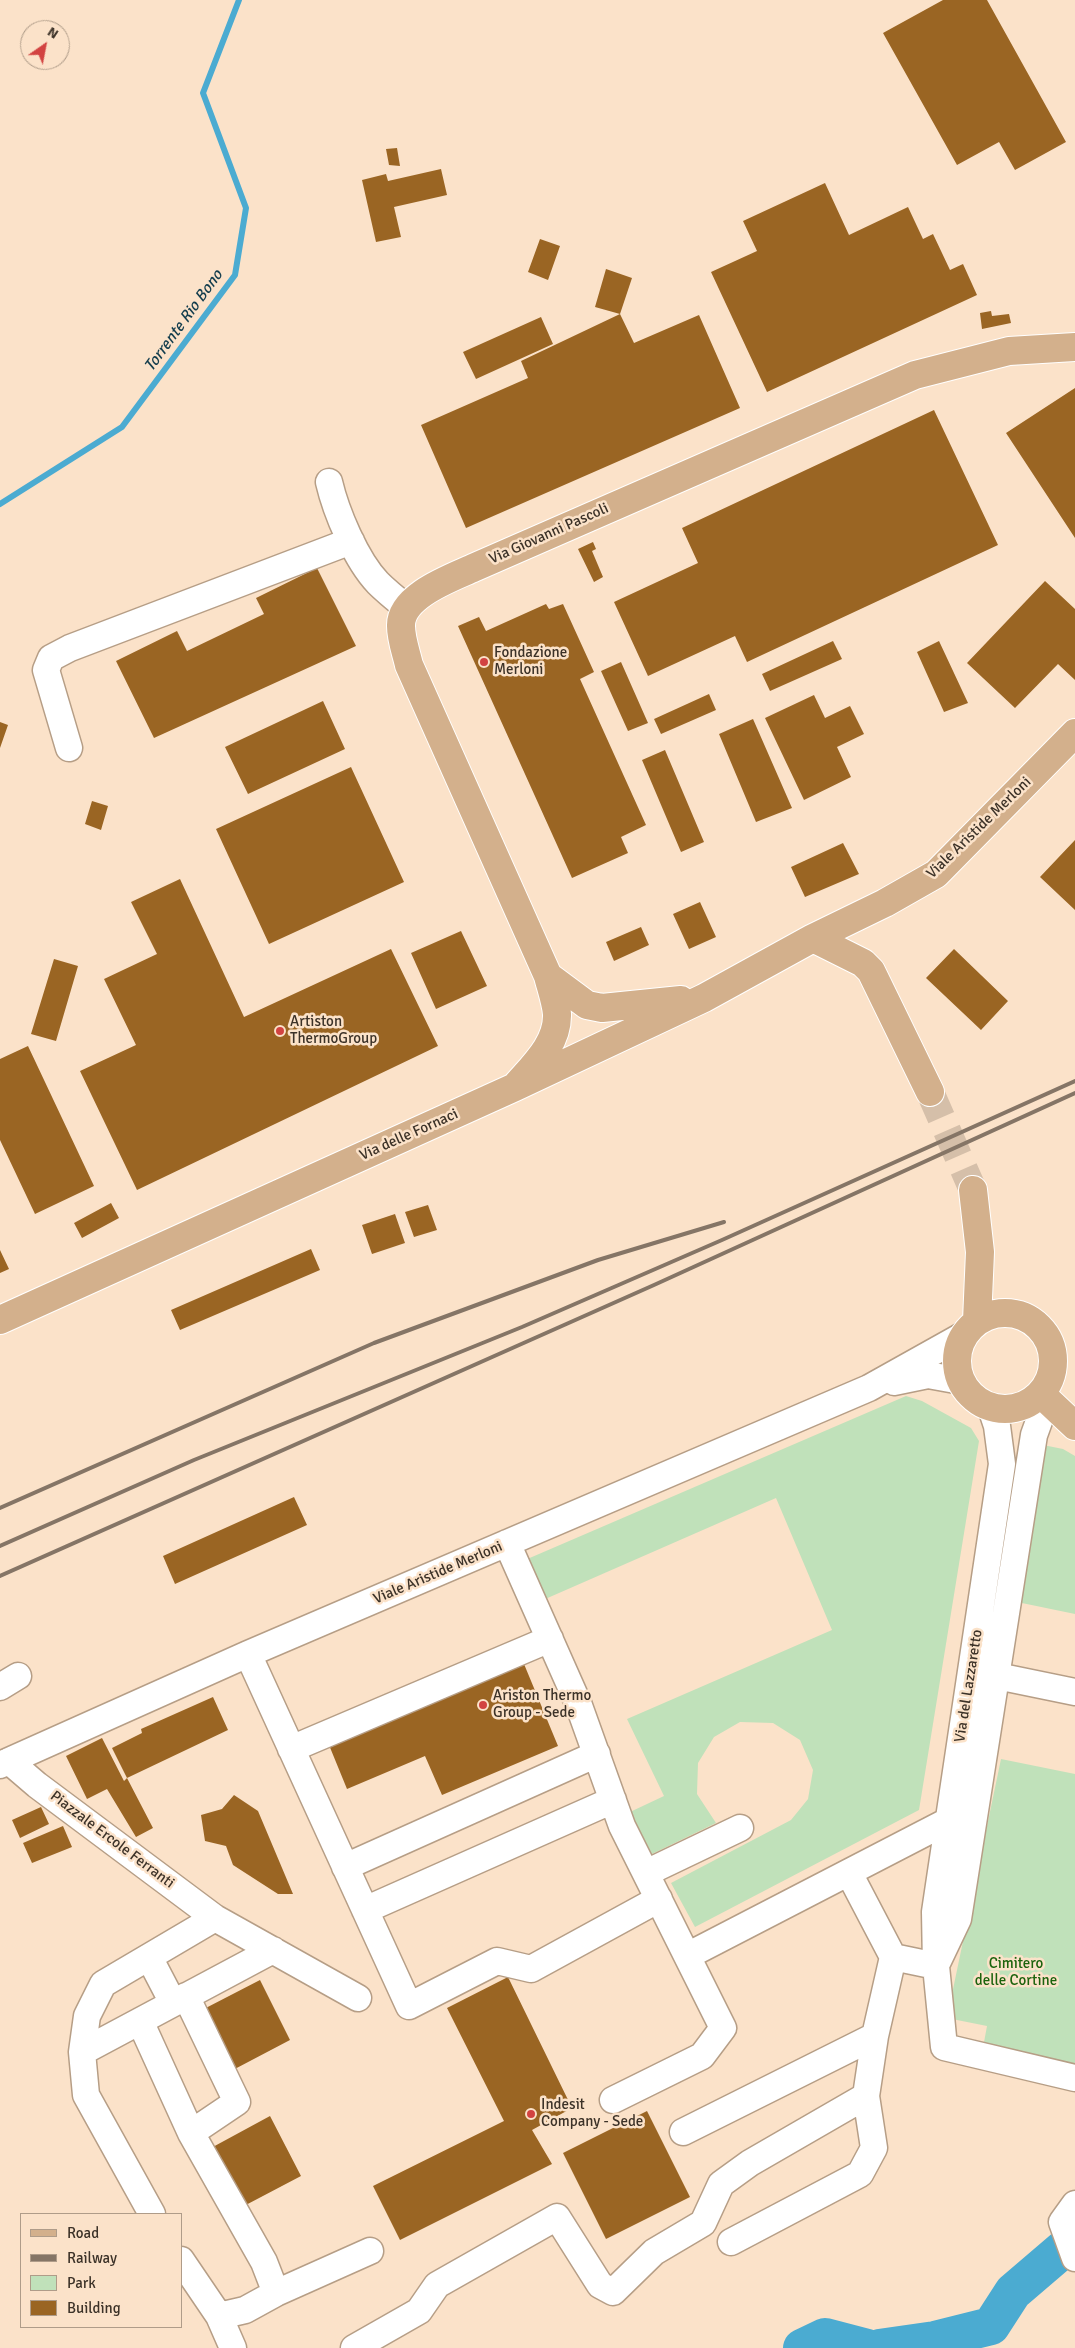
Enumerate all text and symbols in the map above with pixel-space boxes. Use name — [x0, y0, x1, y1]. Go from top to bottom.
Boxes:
north arrow — [20, 20, 70, 70]
text: N — [44, 23, 62, 43]
water label: Torrente Rio Bono — [141, 266, 227, 376]
street label: Via Giovanni Pascoli — [487, 500, 611, 568]
place label: Fondazione Merloni — [494, 644, 567, 679]
marker: Fondazione Merloni — [478, 656, 490, 668]
street label: Viale Aristide Merloni — [923, 773, 1035, 883]
place label: Artiston ThermoGroup — [290, 1013, 377, 1048]
marker: Artiston ThermoGroup — [274, 1025, 286, 1037]
street label: Via delle Fornaci — [357, 1105, 461, 1165]
street label: Viale Aristide Merloni — [371, 1538, 505, 1608]
street label: Via del Lazzaretto — [951, 1628, 987, 1744]
place label: Ariston Thermo Group - Sede — [493, 1687, 591, 1722]
marker: Ariston Thermo Group - Sede — [477, 1699, 489, 1711]
street label: Piazzale Ercole Ferranti — [46, 1787, 178, 1893]
park label: Cimitero delle Cortine — [975, 1955, 1057, 1990]
place label: Indesit Company - Sede — [541, 2096, 643, 2131]
marker: Indesit Company - Sede — [525, 2108, 537, 2120]
legend — [20, 2213, 182, 2328]
text: Road — [67, 2224, 99, 2242]
text: Railway — [67, 2249, 117, 2267]
text: Park — [67, 2274, 96, 2292]
text: Building — [67, 2299, 121, 2317]

